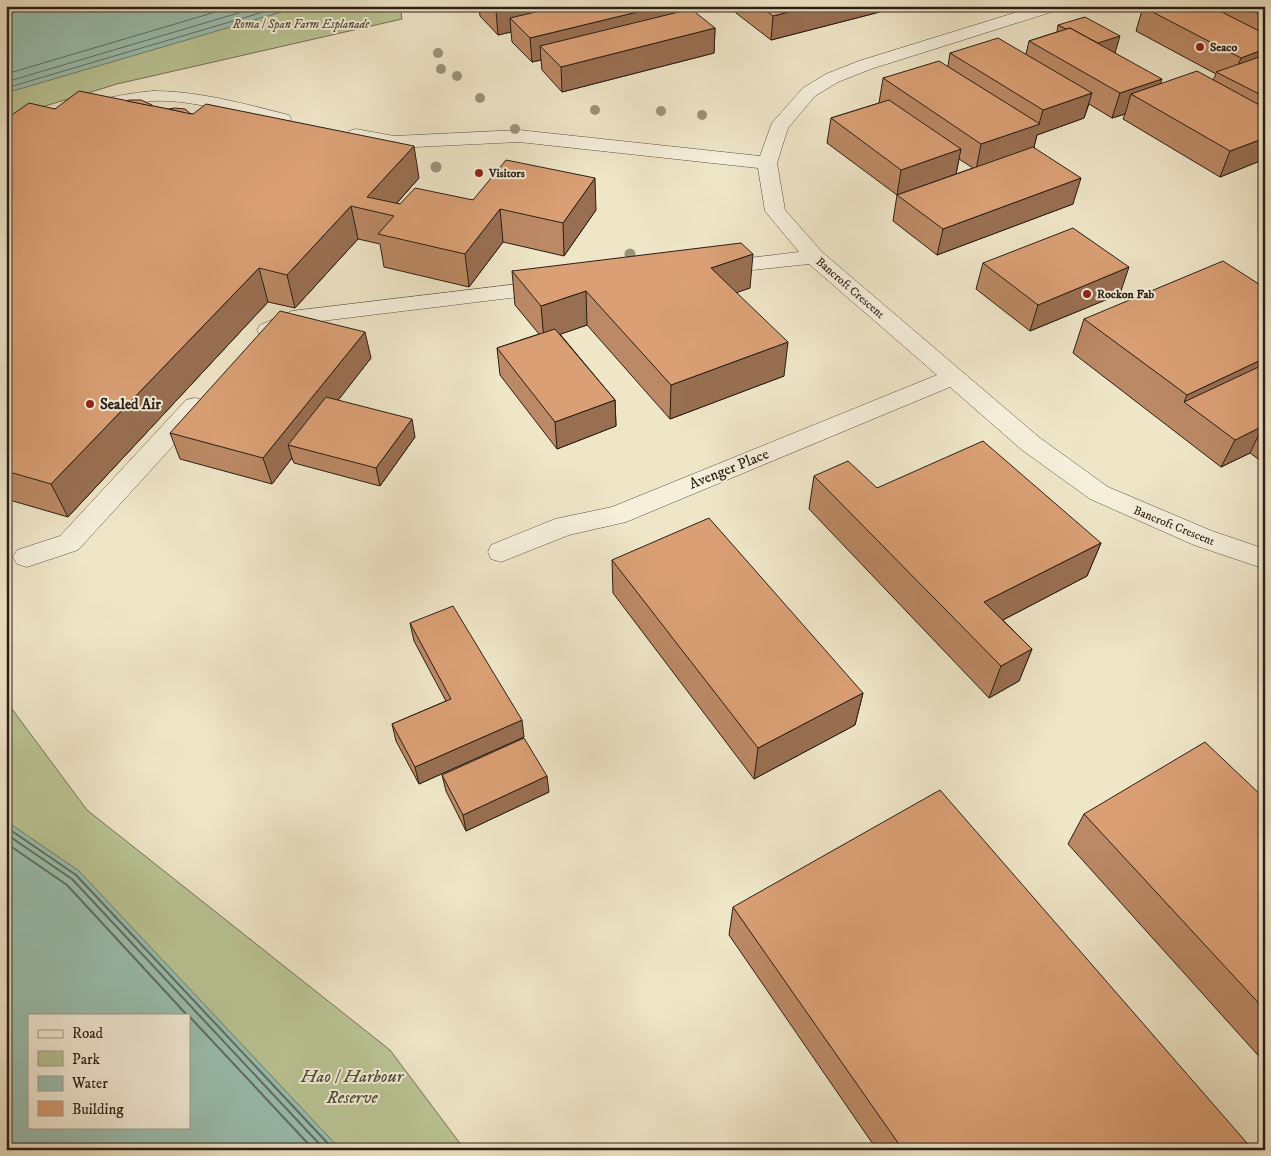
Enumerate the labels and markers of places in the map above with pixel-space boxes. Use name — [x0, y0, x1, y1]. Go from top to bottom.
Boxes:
place label: Seaco — [1210, 40, 1238, 55]
marker: Seaco — [1194, 41, 1206, 53]
place label: Visitors — [488, 166, 525, 181]
marker: Visitors — [473, 167, 485, 179]
place label: Rockon Fab — [1097, 287, 1155, 302]
marker: Rockon Fab — [1081, 288, 1093, 300]
place label: Sealed Air — [100, 395, 161, 414]
marker: Sealed Air — [84, 398, 96, 410]

